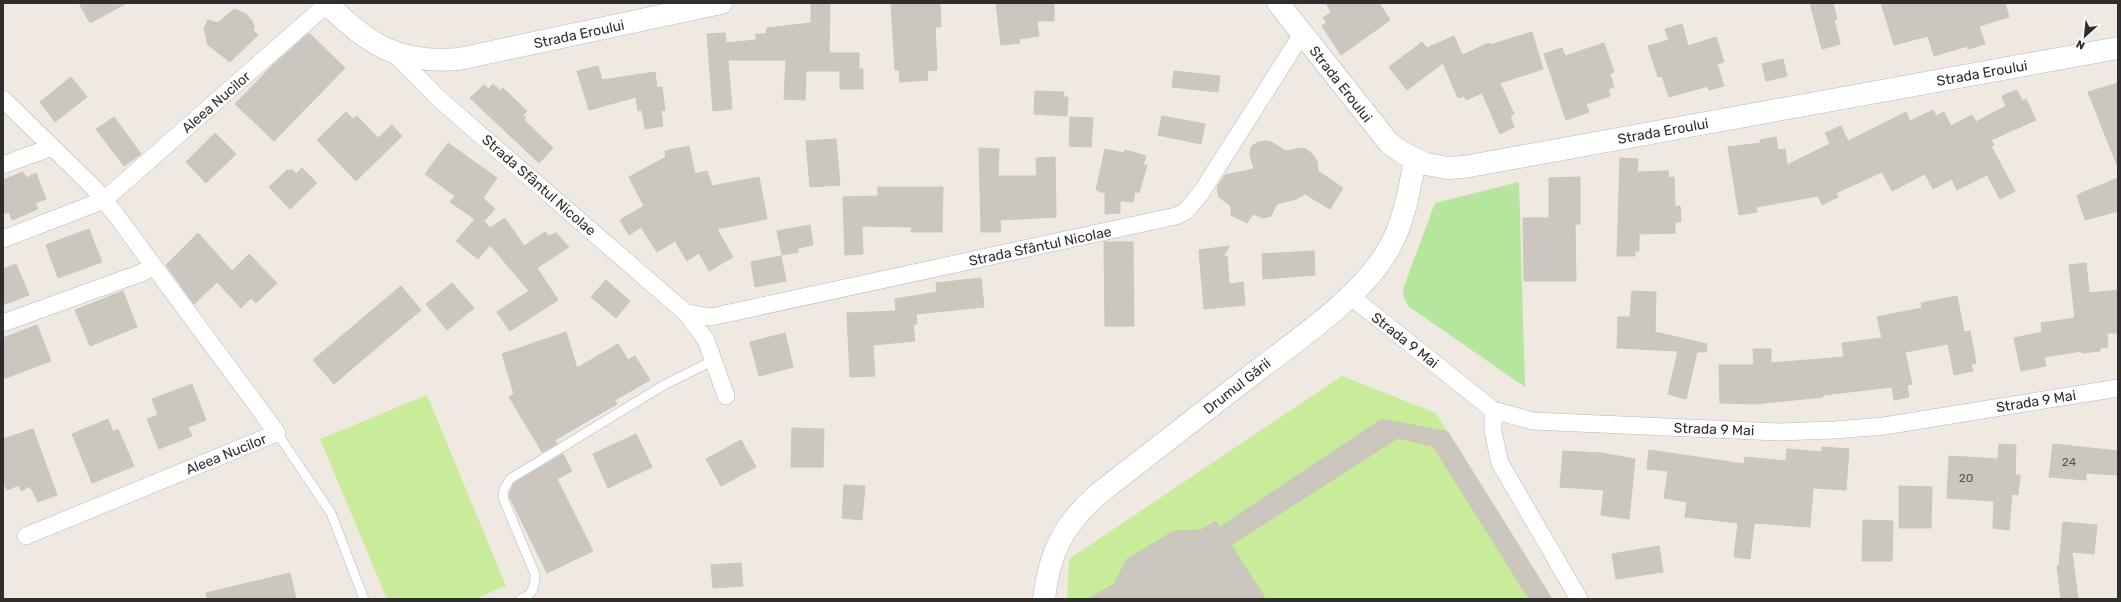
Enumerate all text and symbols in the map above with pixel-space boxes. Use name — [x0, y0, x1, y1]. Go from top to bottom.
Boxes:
north arrow — [2065, 16, 2105, 56]
street label: Strada Eroului — [532, 17, 626, 52]
text: N — [2074, 37, 2087, 52]
street label: Strada Eroului — [1306, 43, 1376, 126]
street label: Strada Eroului — [1935, 57, 2029, 90]
street label: Aleea Nucilor — [178, 67, 255, 137]
street label: Strada Eroului — [1616, 115, 1710, 148]
street label: Strada Sfântul Nicolae — [478, 131, 599, 240]
street label: Strada Sfântul Nicolae — [967, 223, 1113, 270]
street label: Strada 9 Mai — [1368, 309, 1442, 372]
street label: Drumul Gării — [1200, 355, 1274, 418]
street label: Strada 9 Mai — [1995, 387, 2077, 416]
street label: Strada 9 Mai — [1673, 420, 1755, 439]
street label: Aleea Nucilor — [183, 430, 270, 478]
house number: 24 — [2062, 455, 2077, 469]
house number: 20 — [1959, 471, 1973, 485]

